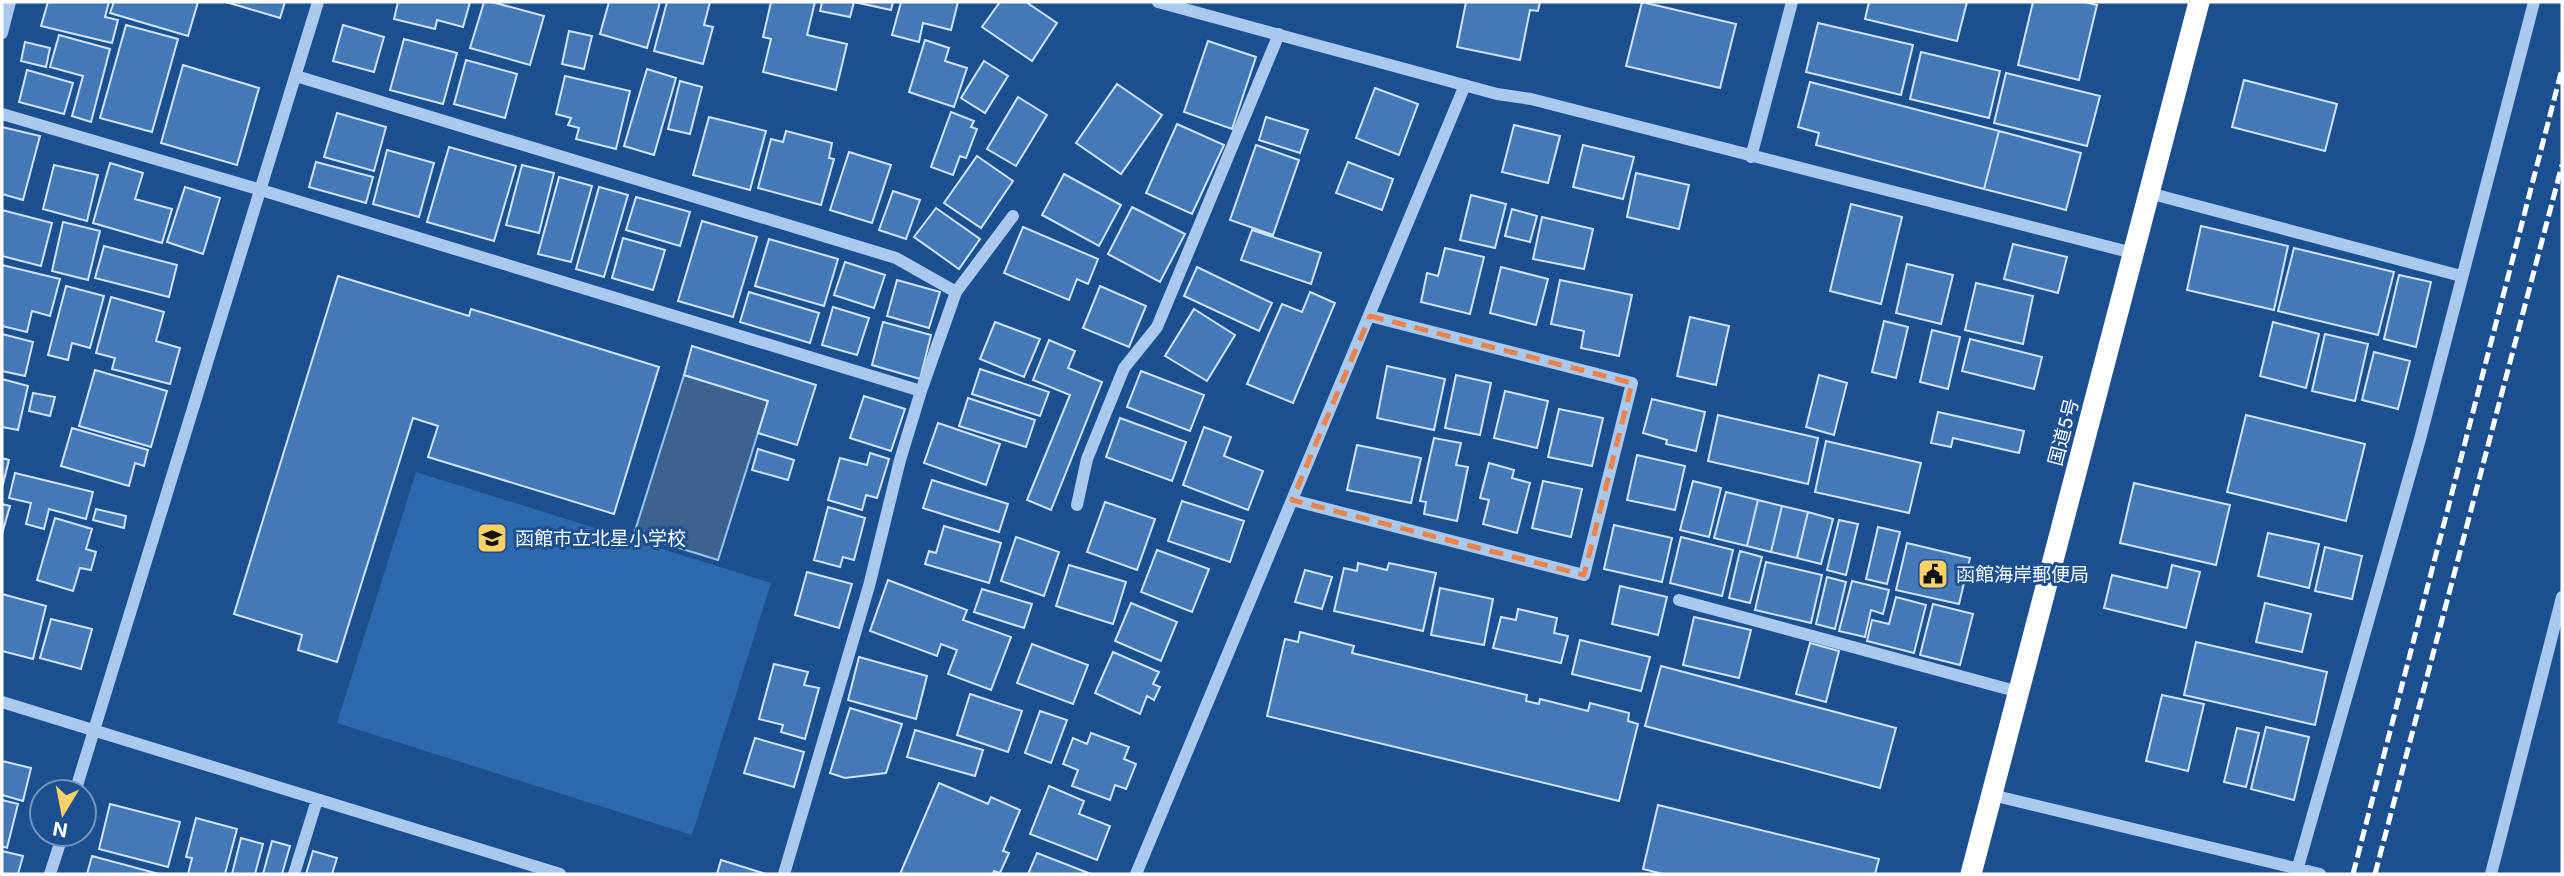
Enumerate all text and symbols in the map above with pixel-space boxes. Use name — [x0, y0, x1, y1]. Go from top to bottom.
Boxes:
street label: 国道5号 — [2044, 396, 2083, 468]
school or university icon: 函館市立北星小学校 — [475, 521, 509, 555]
place label: 函館市立北星小学校 — [515, 527, 686, 550]
public building icon: 函館海岸郵便局 — [1916, 557, 1950, 591]
place label: 函館海岸郵便局 — [1956, 563, 2089, 586]
north arrow — [28, 778, 98, 848]
text: N — [51, 817, 69, 842]

